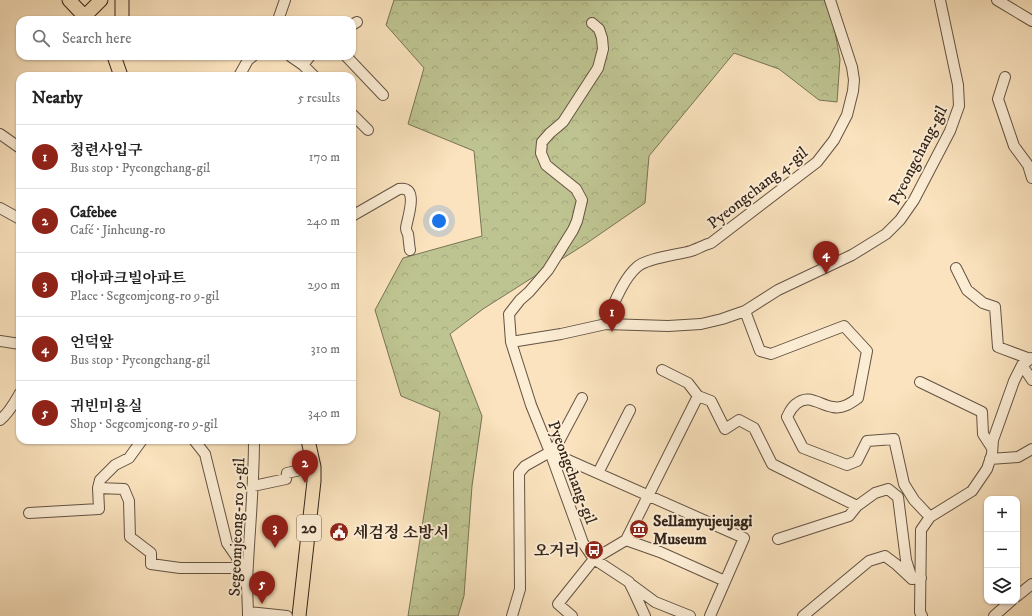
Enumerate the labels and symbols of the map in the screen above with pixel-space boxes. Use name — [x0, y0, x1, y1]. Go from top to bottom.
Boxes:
street label: Pyeongchang-gil — [884, 102, 952, 208]
street label: Pyeongchang 4-gil — [704, 142, 812, 233]
your location — [429, 211, 449, 231]
pin: 4 — [813, 241, 839, 274]
pin: 1 — [599, 299, 625, 332]
street label: Pyeongchang-gil — [543, 418, 601, 527]
pin: 2 — [292, 450, 318, 483]
street label: Segeomjeong-ro 9-gil — [225, 457, 249, 597]
place label: Sellamyujeujagi Museum — [653, 511, 752, 549]
pin: 3 — [262, 515, 288, 548]
road number: 20 — [297, 515, 321, 541]
museum icon: Sellamyujeujagi Museum — [628, 518, 650, 540]
public building icon: 세검정 소방서 — [328, 521, 350, 543]
place label: 세검정 소방서 — [353, 523, 449, 543]
bus stop icon: 오거리 — [583, 539, 605, 561]
place label: 오거리 — [534, 541, 580, 561]
pin: 5 — [249, 571, 275, 604]

